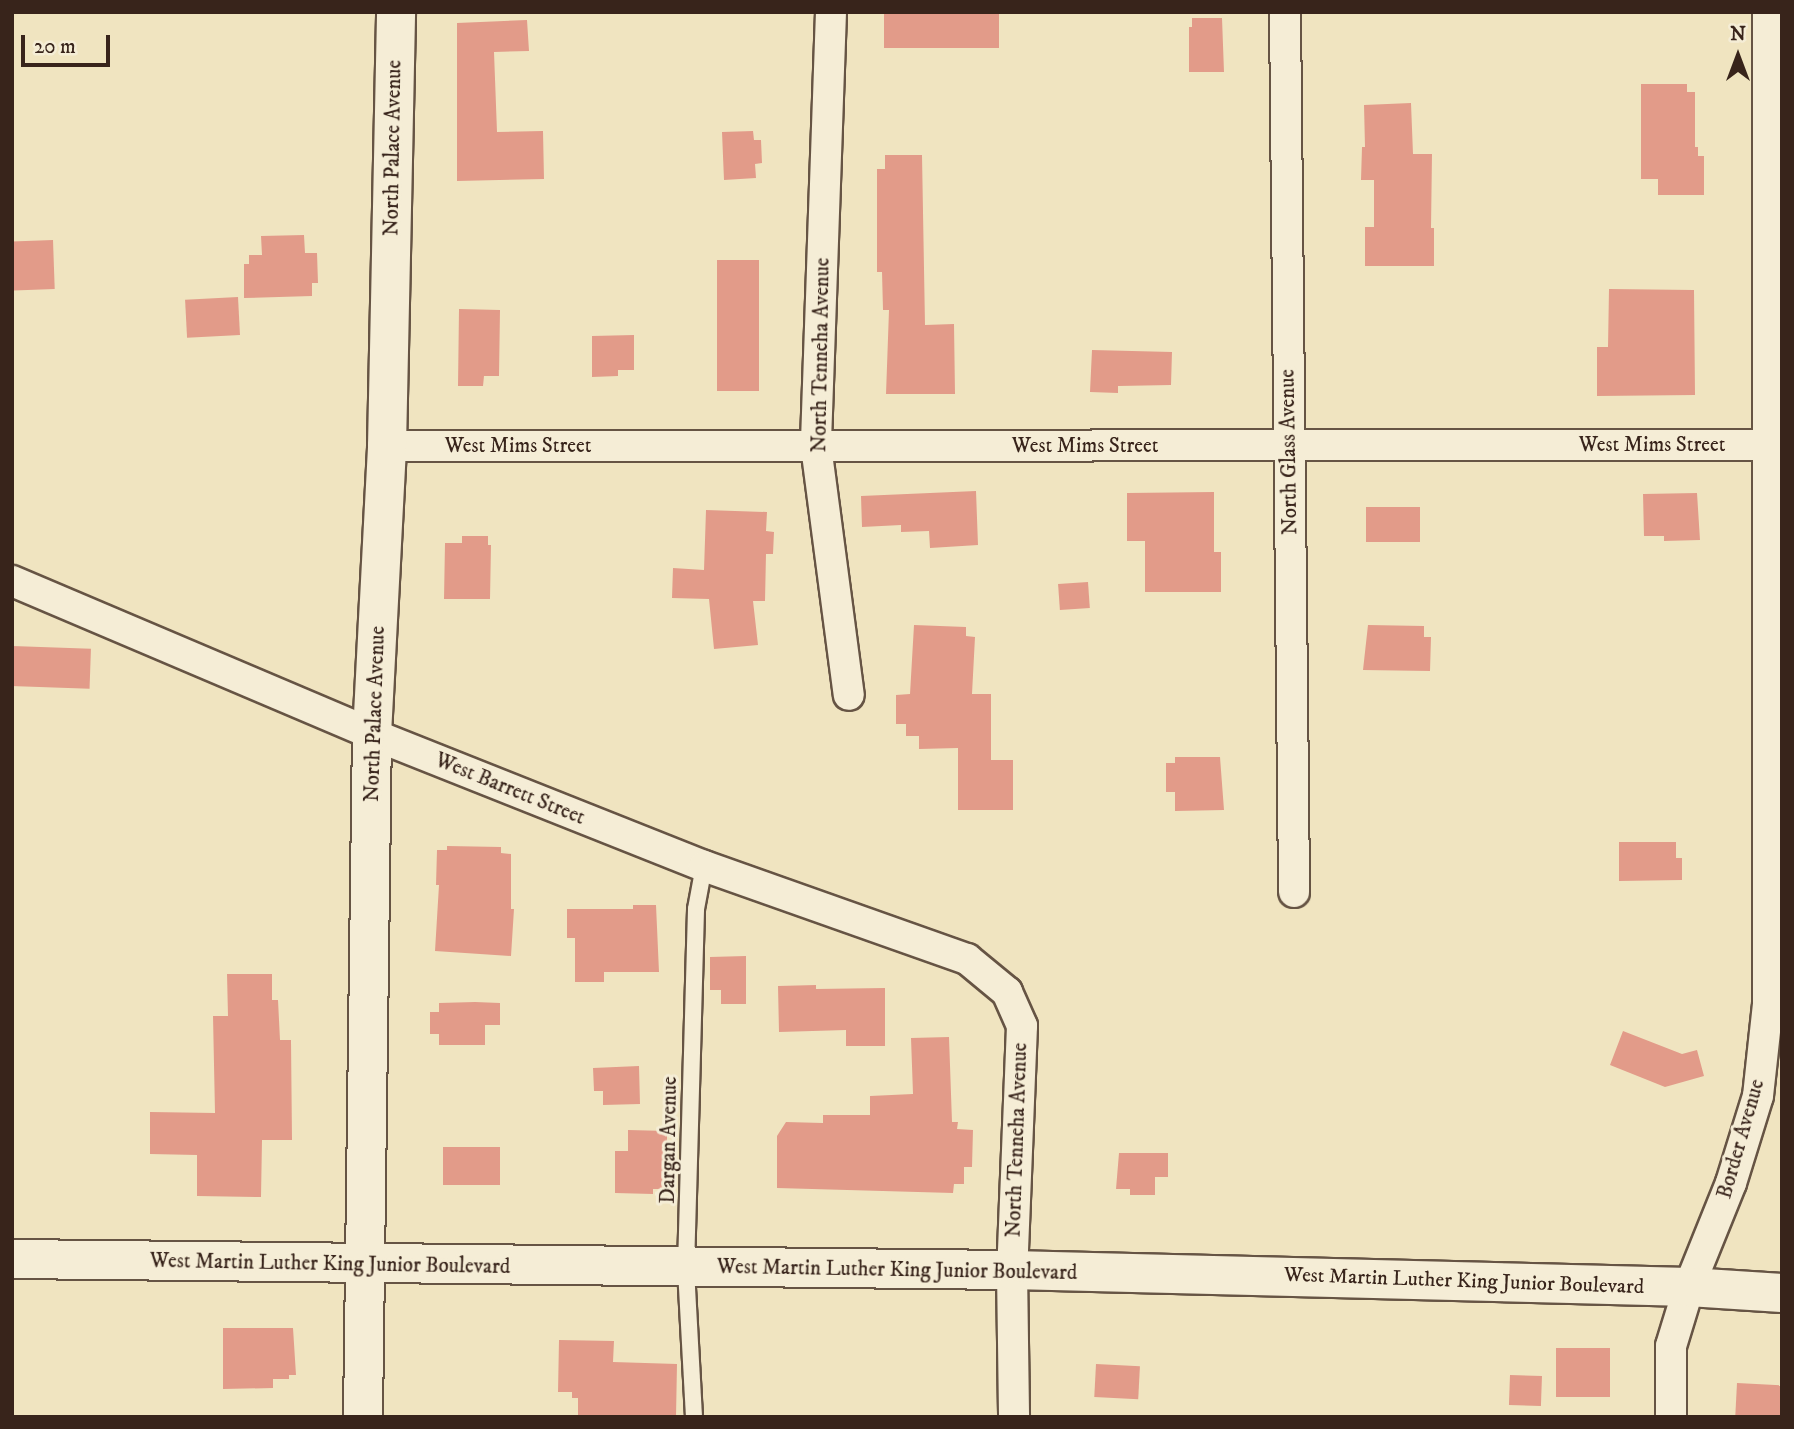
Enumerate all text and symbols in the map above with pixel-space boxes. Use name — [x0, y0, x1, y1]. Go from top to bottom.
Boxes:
scale bar — [24, 21, 114, 65]
north arrow — [1703, 21, 1773, 91]
text: N — [1730, 23, 1746, 46]
text: 20 m — [34, 34, 76, 60]
street label: North Palace Avenue — [379, 60, 407, 236]
street label: North Tenneha Avenue — [807, 257, 835, 453]
street label: North Glass Avenue — [1275, 369, 1303, 535]
street label: West Mims Street — [1579, 432, 1725, 458]
street label: West Mims Street — [445, 433, 591, 459]
street label: West Mims Street — [1012, 433, 1158, 459]
street label: North Palace Avenue — [359, 626, 391, 802]
street label: West Barrett Street — [431, 747, 589, 831]
street label: North Tenneha Avenue — [1001, 1042, 1033, 1238]
street label: Dargan Avenue — [655, 1076, 683, 1204]
street label: Border Avenue — [1712, 1076, 1770, 1202]
street label: West Martin Luther King Junior Boulevard — [150, 1248, 510, 1280]
street label: West Martin Luther King Junior Boulevard — [717, 1254, 1077, 1286]
street label: West Martin Luther King Junior Boulevard — [1283, 1262, 1645, 1300]

